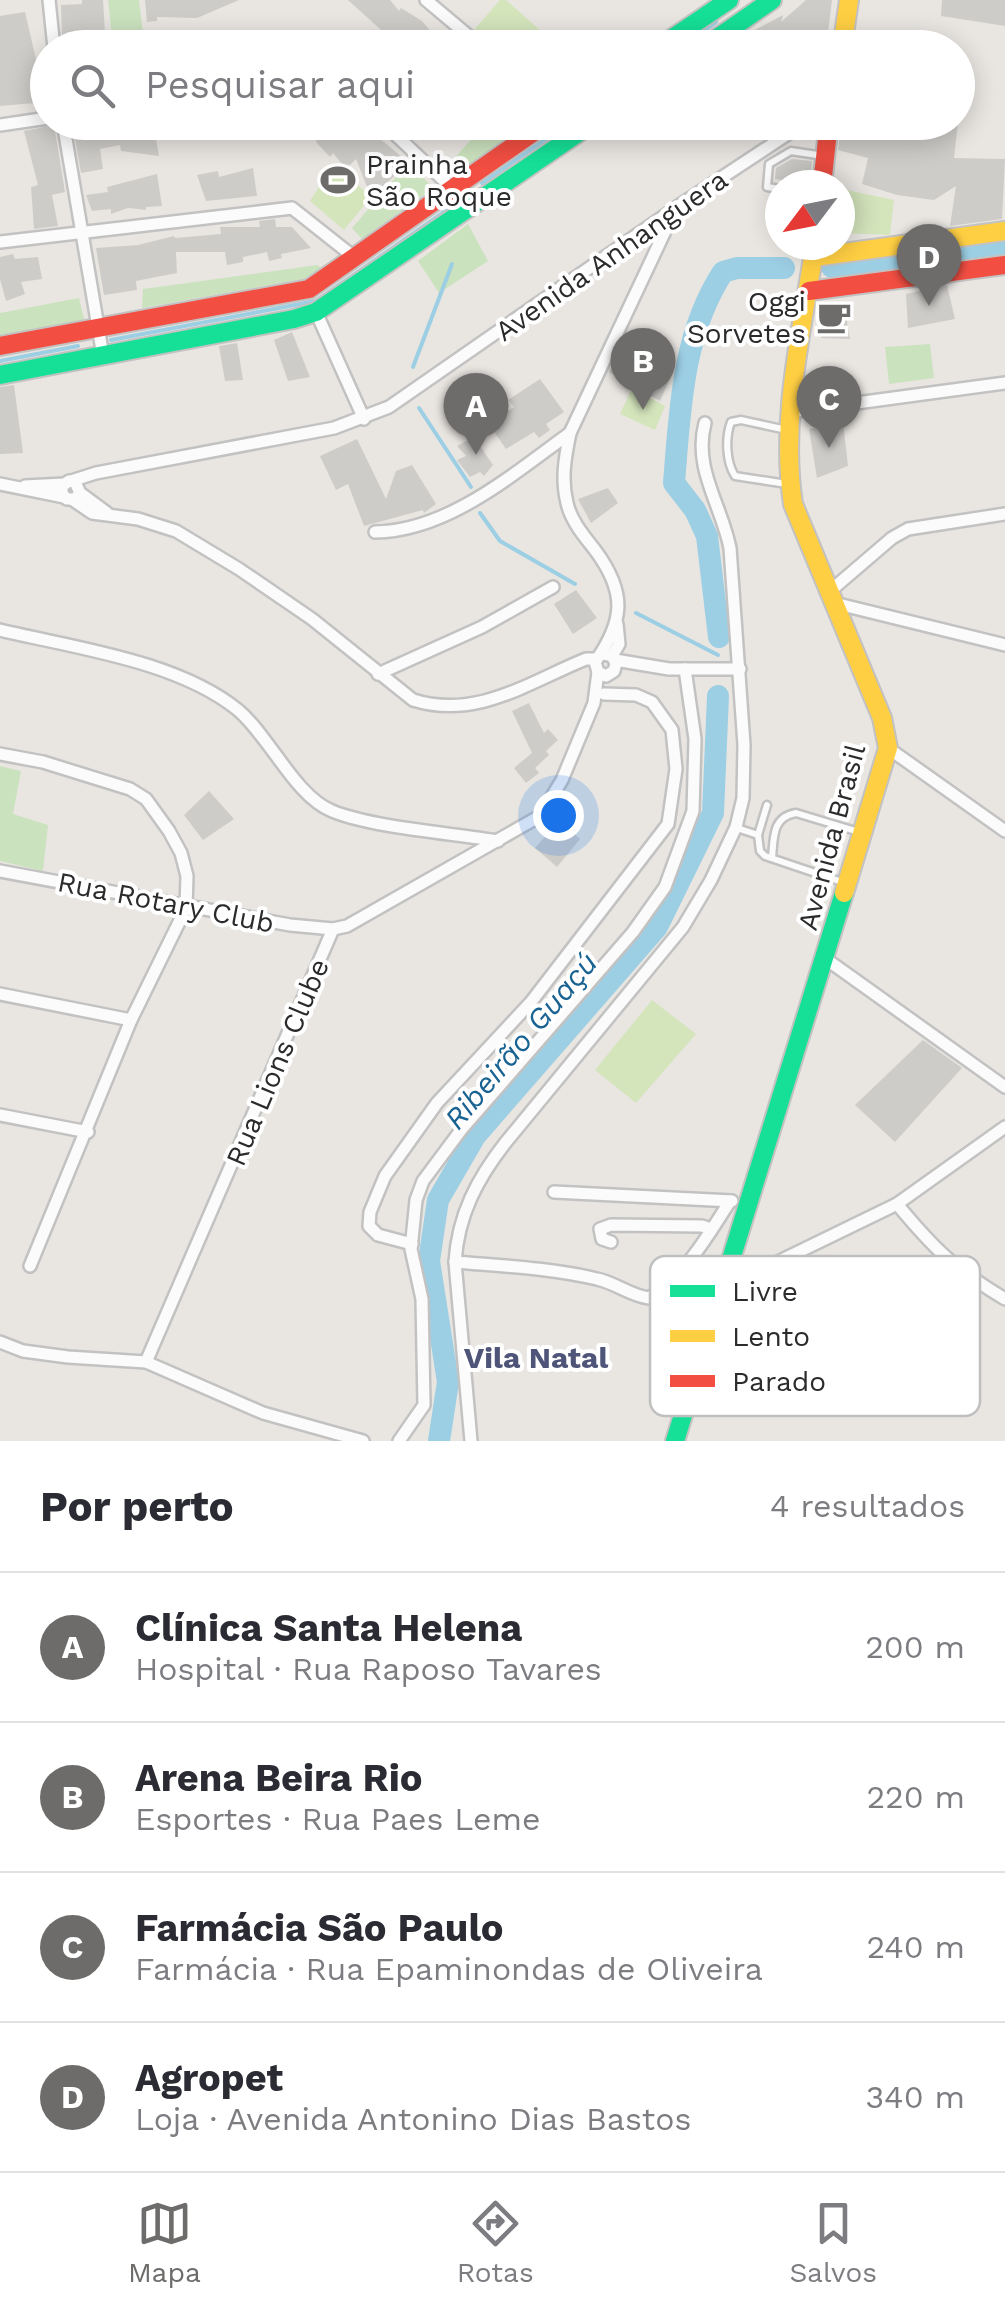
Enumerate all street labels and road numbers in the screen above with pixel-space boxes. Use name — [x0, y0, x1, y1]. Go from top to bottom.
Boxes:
street label: Avenida Anhanguera — [489, 163, 734, 348]
street label: Avenida Brasil — [791, 740, 872, 934]
street label: Rua Rotary Club — [55, 865, 277, 940]
street label: Rua Lions Clube — [219, 954, 336, 1171]

